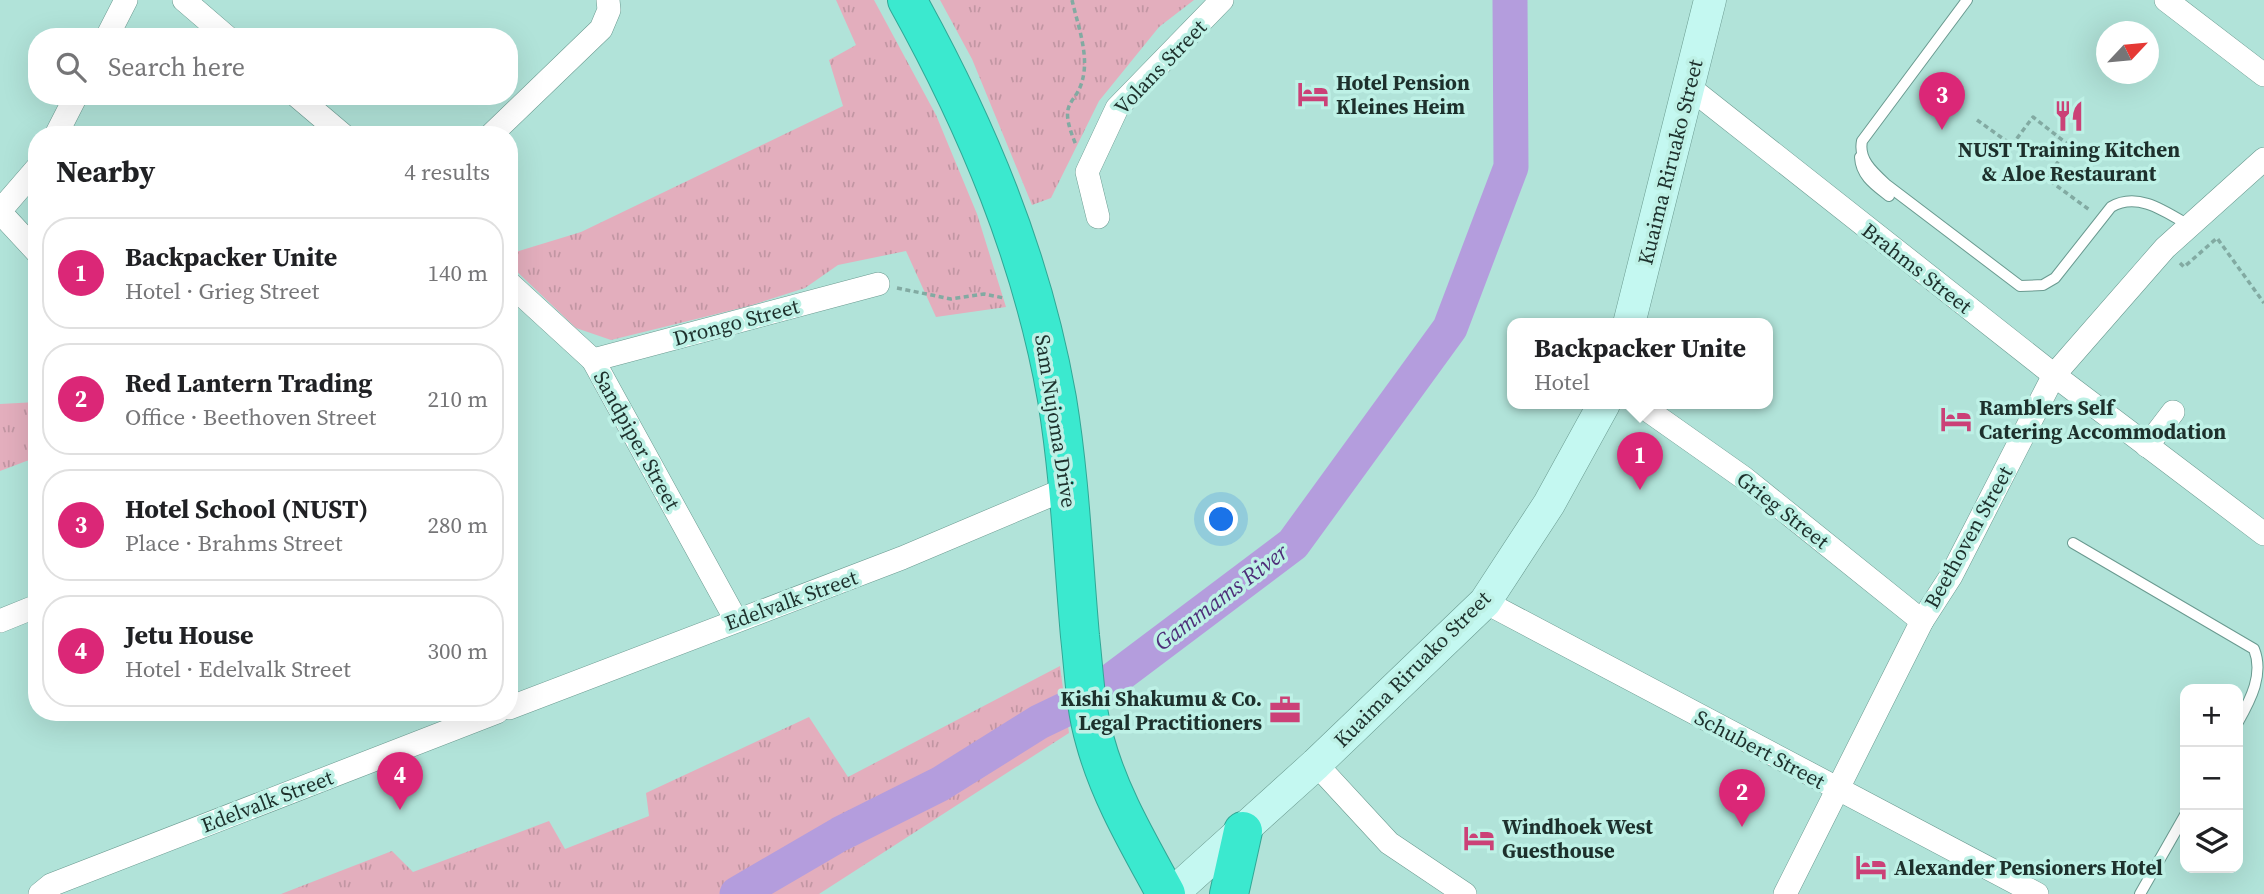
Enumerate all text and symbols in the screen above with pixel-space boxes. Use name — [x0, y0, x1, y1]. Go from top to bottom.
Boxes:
street label: Volans Street — [1107, 13, 1213, 121]
north arrow — [2096, 21, 2159, 84]
search box — [28, 28, 518, 105]
icon: search — [52, 48, 90, 86]
text: Search here — [108, 49, 245, 85]
street label: Kuaima Riruako Street — [1630, 56, 1710, 268]
place label: Hotel Pension Kleines Heim — [1336, 68, 1470, 121]
pin: 3 — [1919, 72, 1965, 130]
hotel icon: Hotel Pension Kleines Heim — [1296, 77, 1330, 111]
restaurant icon: NUST Training Kitchen & Aloe Restaurant — [2052, 99, 2086, 133]
place label: NUST Training Kitchen & Aloe Restaurant — [1958, 135, 2180, 188]
text: Nearby — [56, 151, 155, 192]
text: 4 results — [404, 156, 490, 188]
street label: Brahms Street — [1856, 216, 1978, 320]
text: Backpacker Unite — [125, 239, 337, 275]
text: 1 — [75, 257, 87, 289]
text: 140 m — [427, 257, 488, 289]
text: Hotel · Grieg Street — [125, 275, 319, 307]
street label: Drongo Street — [670, 291, 802, 353]
popup — [1507, 318, 1773, 409]
text: Backpacker Unite — [1534, 330, 1746, 366]
street label: Sam Nujoma Drive — [1028, 332, 1084, 510]
text: Red Lantern Trading — [125, 365, 372, 401]
street label: Sandpiper Street — [587, 365, 687, 515]
text: Hotel — [1534, 366, 1590, 398]
text: 2 — [75, 383, 87, 415]
text: 210 m — [427, 383, 488, 415]
place label: Ramblers Self Catering Accommodation — [1979, 393, 2226, 446]
text: Office · Beethoven Street — [125, 401, 376, 433]
hotel icon: Ramblers Self Catering Accommodation — [1939, 402, 1973, 436]
pin: 1 — [1617, 432, 1663, 490]
street label: Beethoven Street — [1917, 461, 2019, 613]
street label: Grieg Street — [1731, 465, 1835, 555]
text: Hotel School (NUST) — [125, 491, 368, 527]
your location — [1204, 502, 1238, 536]
text: 3 — [75, 509, 87, 541]
text: 280 m — [427, 509, 488, 541]
text: Place · Brahms Street — [125, 527, 342, 559]
water label: Gammams River — [1148, 536, 1295, 658]
street label: Edelvalk Street — [721, 563, 861, 637]
street label: Kuaima Riruako Street — [1327, 584, 1497, 754]
text: Jetu House — [125, 617, 254, 653]
text: 4 — [75, 635, 87, 667]
text: 300 m — [427, 635, 488, 667]
text: Hotel · Edelvalk Street — [125, 653, 351, 685]
place label: Kishi Shakumu & Co. Legal Practitioners — [1061, 684, 1262, 737]
map controls — [2180, 684, 2243, 873]
button: + — [2180, 684, 2243, 747]
office icon: Kishi Shakumu & Co. Legal Practitioners — [1268, 693, 1302, 727]
street label: Schubert Street — [1690, 702, 1830, 796]
button: − — [2180, 747, 2243, 810]
pin: 4 — [377, 752, 423, 810]
street label: Edelvalk Street — [197, 762, 337, 839]
pin: 2 — [1719, 769, 1765, 827]
button: layers — [2180, 810, 2243, 873]
place label: Windhoek West Guesthouse — [1502, 812, 1653, 865]
hotel icon: Windhoek West Guesthouse — [1462, 821, 1496, 855]
hotel icon: Alexander Pensioners Hotel — [1854, 850, 1888, 884]
place label: Alexander Pensioners Hotel — [1894, 853, 2163, 882]

